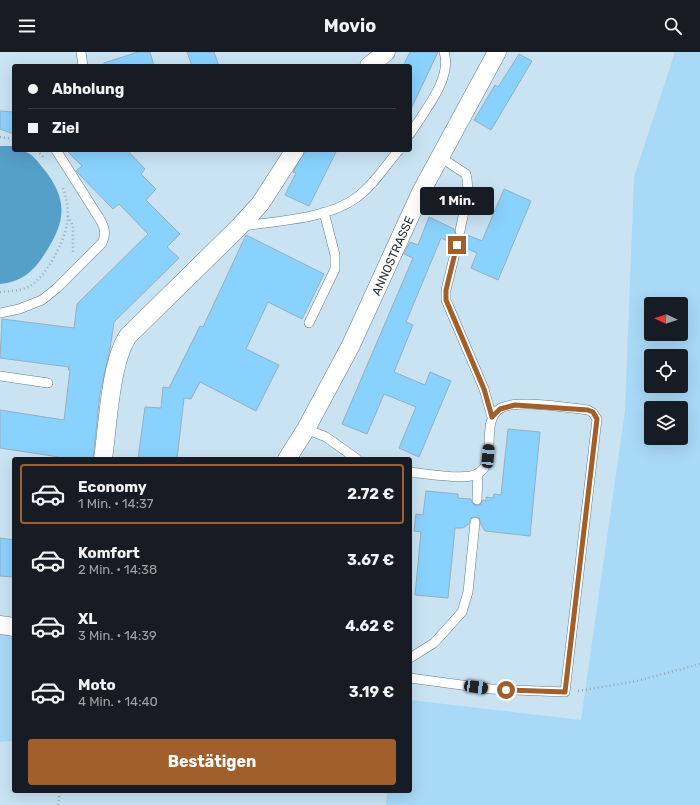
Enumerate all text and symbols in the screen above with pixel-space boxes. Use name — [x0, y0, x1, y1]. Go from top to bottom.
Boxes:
icon: menu — [16, 15, 38, 37]
text: Movio — [324, 15, 376, 37]
icon: search — [662, 15, 684, 37]
text: Abholung — [52, 80, 124, 98]
text: Ziel — [52, 119, 79, 137]
callout: 1 Min. — [420, 187, 494, 215]
text: 1 Min. — [439, 193, 475, 208]
street label: ANNOSTRASSE — [369, 214, 417, 298]
route end — [448, 236, 466, 254]
north arrow — [644, 297, 688, 341]
map controls — [644, 297, 688, 445]
button: locate — [644, 349, 688, 393]
button: layers — [644, 401, 688, 445]
car — [481, 444, 495, 468]
icon: car — [30, 476, 66, 512]
text: Economy — [78, 478, 147, 496]
text: 2.72 € — [347, 485, 394, 503]
text: 1 Min. · 14:37 — [78, 496, 153, 511]
icon: car — [30, 542, 66, 578]
text: Komfort — [78, 544, 140, 562]
text: 3.67 € — [347, 551, 394, 569]
text: 2 Min. · 14:38 — [78, 562, 157, 577]
icon: car — [30, 608, 66, 644]
text: XL — [78, 610, 97, 628]
text: 4.62 € — [345, 617, 394, 635]
text: 3 Min. · 14:39 — [78, 628, 157, 643]
icon: car — [30, 674, 66, 710]
text: Moto — [78, 676, 116, 694]
car — [463, 679, 489, 695]
route start — [497, 681, 515, 699]
text: 3.19 € — [349, 683, 394, 701]
text: 4 Min. · 14:40 — [78, 694, 158, 709]
button: Bestätigen — [28, 739, 396, 785]

